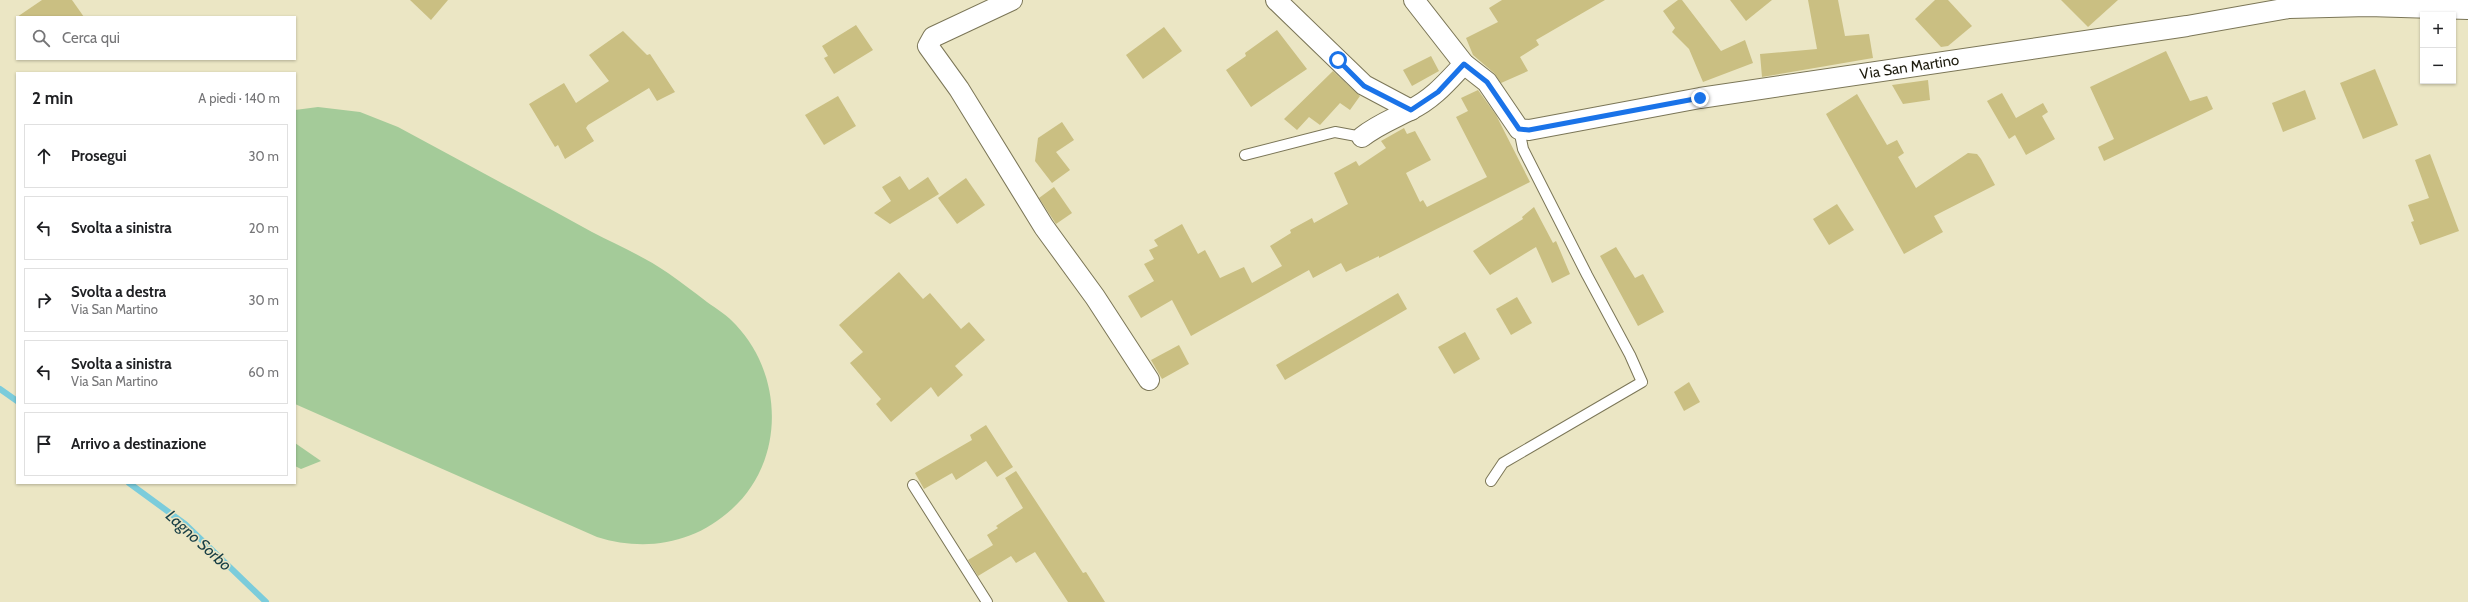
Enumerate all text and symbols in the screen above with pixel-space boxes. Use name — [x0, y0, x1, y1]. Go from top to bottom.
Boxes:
map controls — [2420, 12, 2456, 84]
button: + — [2420, 12, 2456, 48]
search box — [16, 16, 296, 60]
icon: search — [30, 27, 52, 49]
text: Cerca qui — [62, 29, 120, 47]
button: − — [2420, 48, 2456, 84]
route start — [1329, 51, 1347, 69]
street label: Via San Martino — [1859, 51, 1960, 83]
text: 2 min — [32, 88, 73, 108]
route end — [1691, 89, 1709, 107]
text: A piedi · 140 m — [198, 90, 280, 106]
icon: ahead — [33, 145, 55, 167]
text: Prosegui — [71, 147, 127, 165]
text: 30 m — [249, 148, 279, 164]
icon: left — [33, 217, 55, 239]
text: Svolta a sinistra — [71, 219, 172, 237]
text: 20 m — [249, 220, 279, 236]
text: Svolta a destra — [71, 283, 166, 301]
icon: right — [33, 289, 55, 311]
text: 30 m — [249, 292, 279, 308]
text: Via San Martino — [71, 301, 158, 317]
text: Svolta a sinistra — [71, 355, 172, 373]
icon: left — [33, 361, 55, 383]
text: 60 m — [248, 364, 279, 380]
text: Via San Martino — [71, 373, 158, 389]
icon: arrive — [33, 433, 55, 455]
text: Arrivo a destinazione — [71, 435, 206, 453]
water label: Lagno Sorbo — [162, 506, 235, 575]

